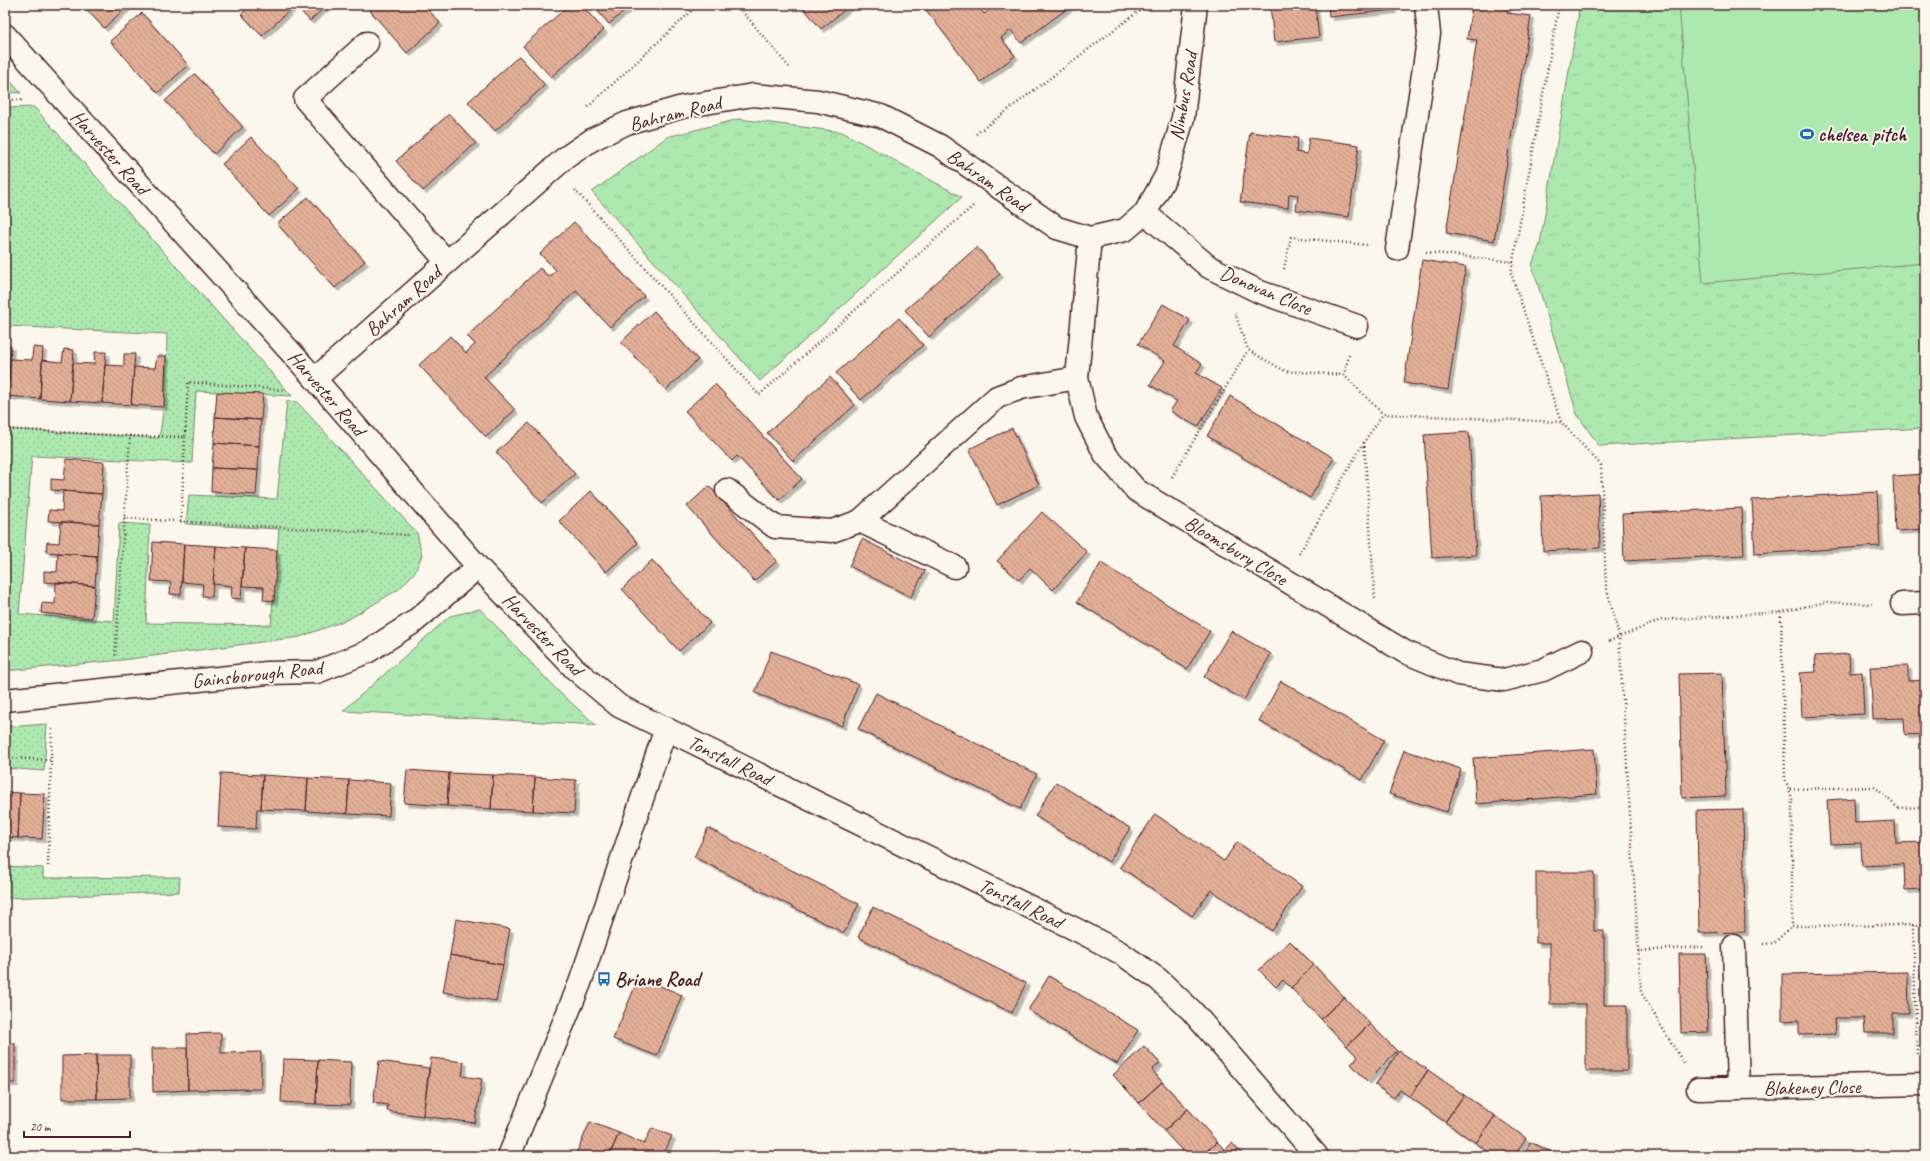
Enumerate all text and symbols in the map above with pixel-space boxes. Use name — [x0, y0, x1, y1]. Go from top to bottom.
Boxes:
street label: Nimbus Road — [1163, 47, 1204, 142]
street label: Bahram Road — [627, 89, 727, 137]
street label: Harvester Road — [65, 105, 156, 202]
place label: chelsea pitch — [1818, 122, 1907, 147]
sports icon: chelsea pitch — [1799, 126, 1815, 142]
street label: Bahram Road — [942, 143, 1036, 219]
street label: Bahram Road — [360, 259, 449, 342]
street label: Donovan Close — [1216, 260, 1317, 321]
street label: Harvester Road — [282, 345, 373, 444]
street label: Bloomsbury Close — [1180, 510, 1293, 592]
street label: Harvester Road — [497, 588, 591, 683]
street label: Gainsborough Road — [191, 655, 326, 694]
street label: Tonstall Road — [684, 729, 779, 793]
street label: Tonstall Road — [975, 872, 1070, 936]
place label: Briane Road — [615, 967, 704, 992]
bus stop icon: Briane Road — [596, 971, 612, 987]
street label: Blakeney Close — [1763, 1074, 1862, 1101]
scale bar — [24, 1113, 130, 1139]
text: 20 m — [30, 1119, 52, 1135]

